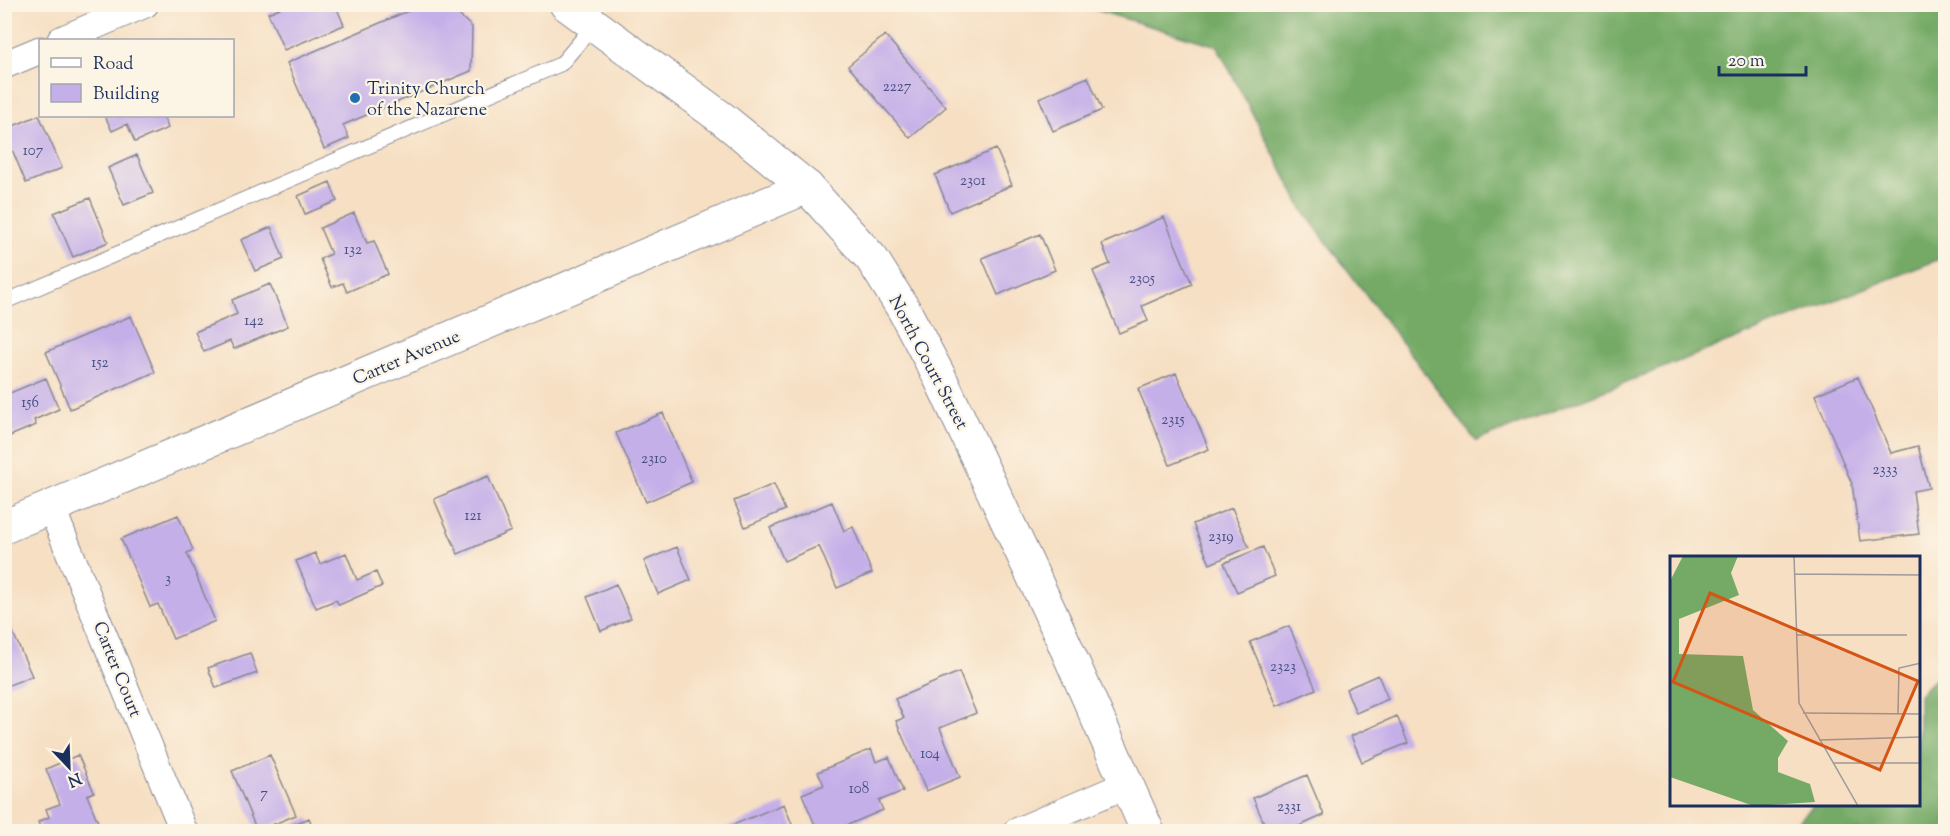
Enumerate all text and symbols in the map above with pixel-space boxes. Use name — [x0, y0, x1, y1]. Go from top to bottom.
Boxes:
legend — [39, 39, 234, 117]
scale bar — [1719, 39, 1806, 77]
text: 20 m — [1728, 49, 1765, 75]
text: Road — [93, 52, 133, 78]
place label: Trinity Church of the Nazarene — [367, 77, 487, 124]
house number: 2227 — [883, 77, 912, 98]
text: Building — [93, 82, 159, 108]
marker: Trinity Church of the Nazarene — [348, 91, 362, 105]
house number: 107 — [23, 141, 44, 162]
house number: 2301 — [960, 171, 986, 192]
house number: 132 — [344, 240, 362, 261]
house number: 2305 — [1129, 269, 1155, 290]
street label: North Court Street — [881, 291, 974, 435]
house number: 142 — [244, 311, 264, 332]
street label: Carter Avenue — [349, 325, 464, 393]
house number: 152 — [91, 353, 109, 374]
house number: 156 — [21, 393, 39, 414]
house number: 2315 — [1161, 410, 1185, 431]
house number: 2310 — [641, 449, 667, 470]
house number: 2333 — [1872, 460, 1898, 481]
house number: 121 — [464, 506, 482, 527]
house number: 2319 — [1208, 527, 1234, 548]
inset map — [1670, 556, 1920, 806]
house number: 3 — [165, 569, 171, 590]
street label: Carter Court — [85, 618, 147, 722]
house number: 2323 — [1270, 657, 1296, 678]
north arrow — [39, 737, 99, 797]
house number: 104 — [920, 744, 940, 765]
text: N — [63, 765, 84, 792]
house number: 108 — [849, 779, 869, 800]
house number: 7 — [260, 784, 268, 805]
house number: 2331 — [1277, 797, 1301, 818]

